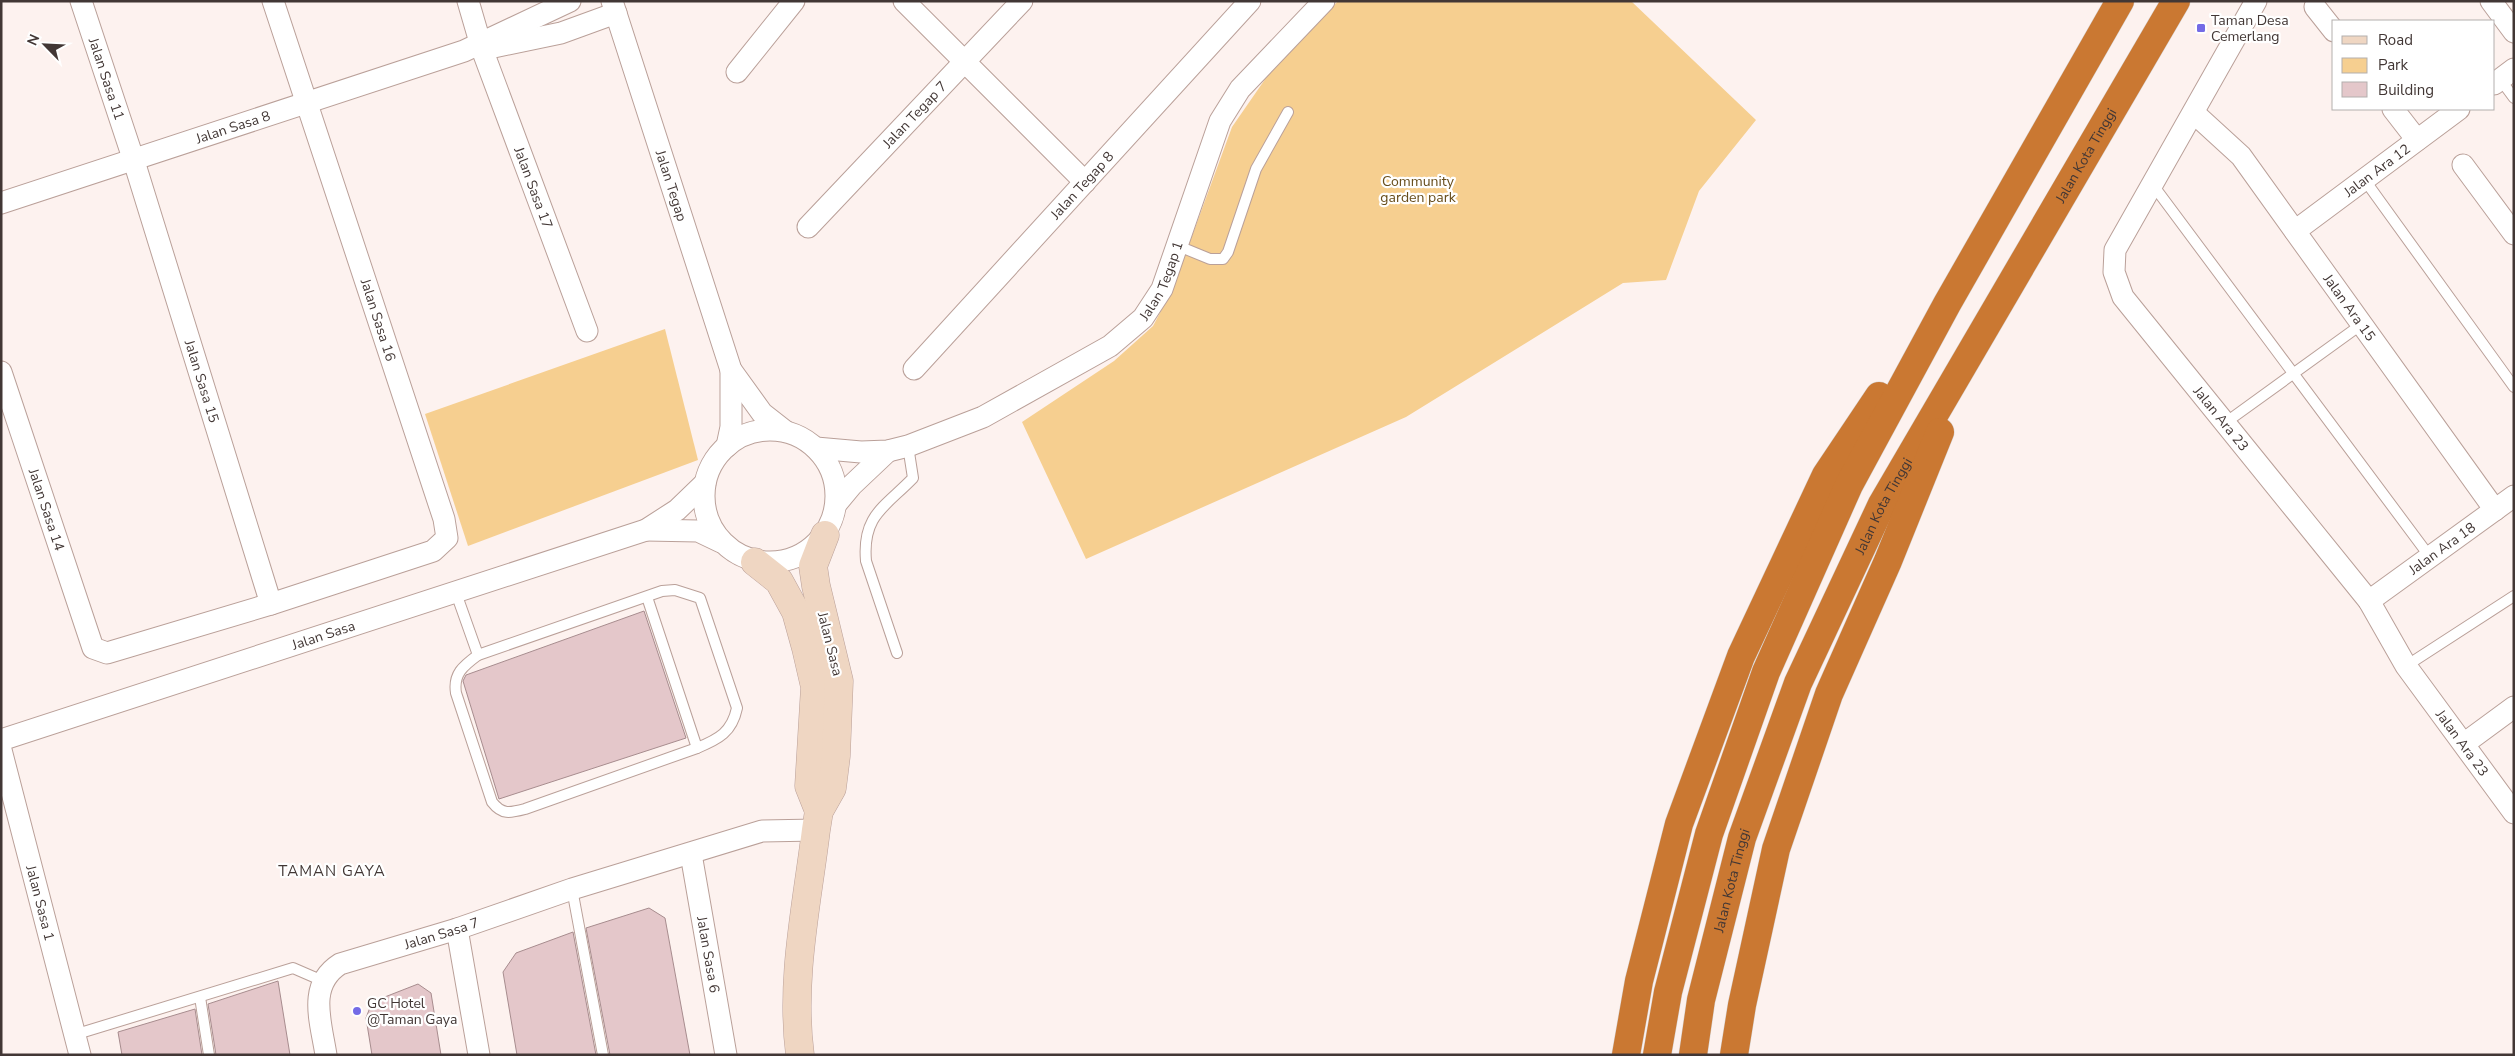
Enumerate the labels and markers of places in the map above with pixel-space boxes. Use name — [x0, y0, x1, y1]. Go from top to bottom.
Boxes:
place label: Taman Desa Cemerlang — [2211, 11, 2289, 46]
marker: Taman Desa Cemerlang — [2195, 22, 2207, 34]
place label: GC Hotel @Taman Gaya — [367, 994, 457, 1029]
marker: GC Hotel @Taman Gaya — [351, 1005, 363, 1017]

